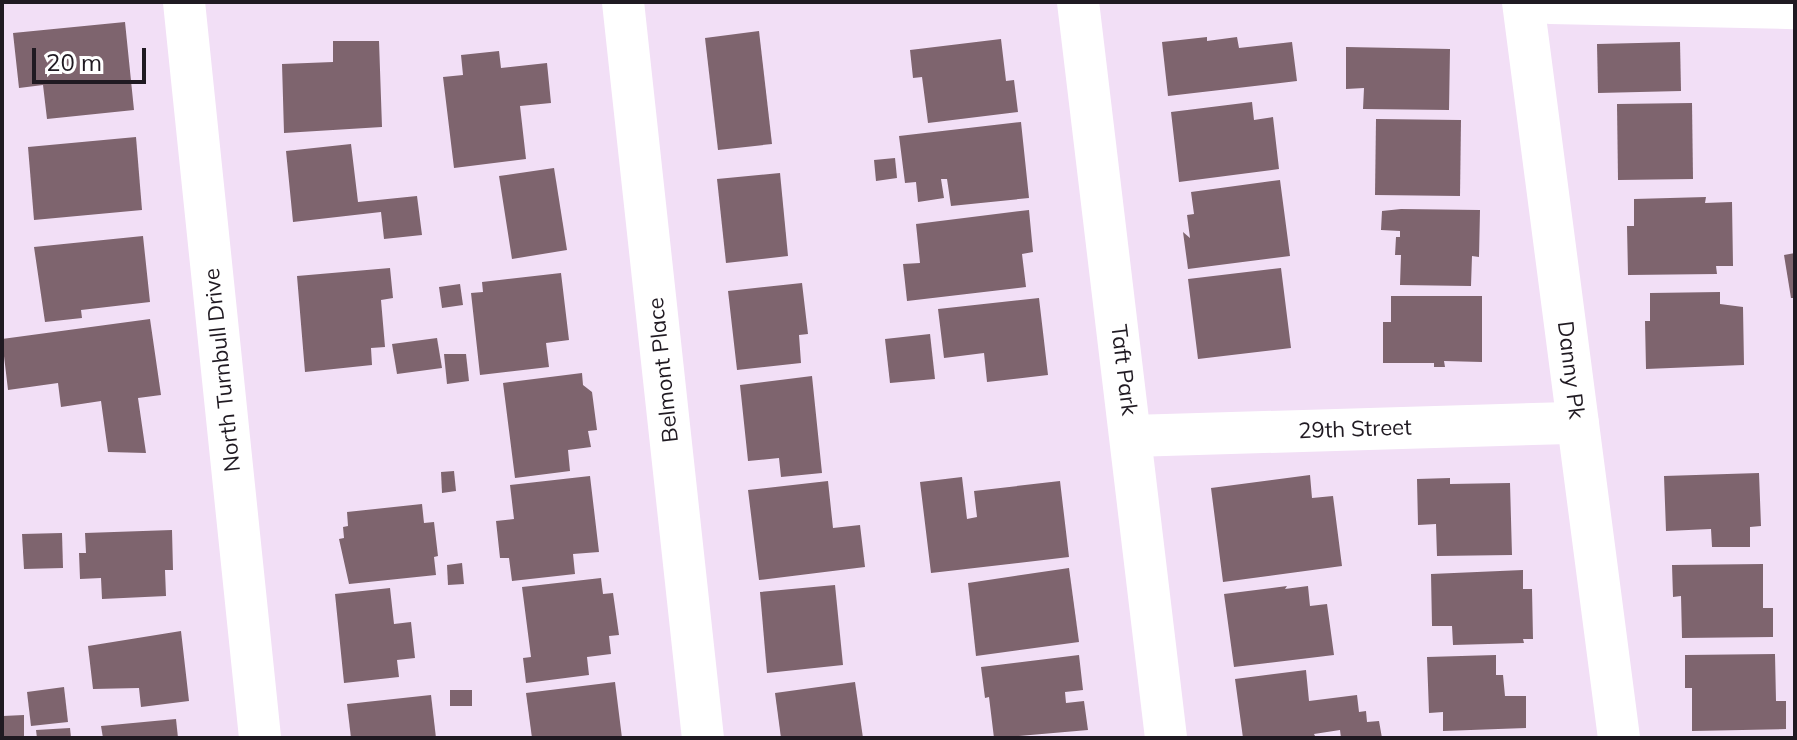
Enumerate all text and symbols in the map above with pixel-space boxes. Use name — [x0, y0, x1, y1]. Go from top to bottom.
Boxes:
scale bar — [36, 32, 150, 82]
text: 20 m — [46, 47, 102, 77]
street label: North Turnbull Drive — [198, 267, 246, 473]
street label: Belmont Place — [642, 296, 684, 444]
street label: Danny Pk — [1552, 320, 1590, 420]
street label: Taft Park — [1105, 323, 1143, 417]
street label: 29th Street — [1298, 414, 1412, 444]

